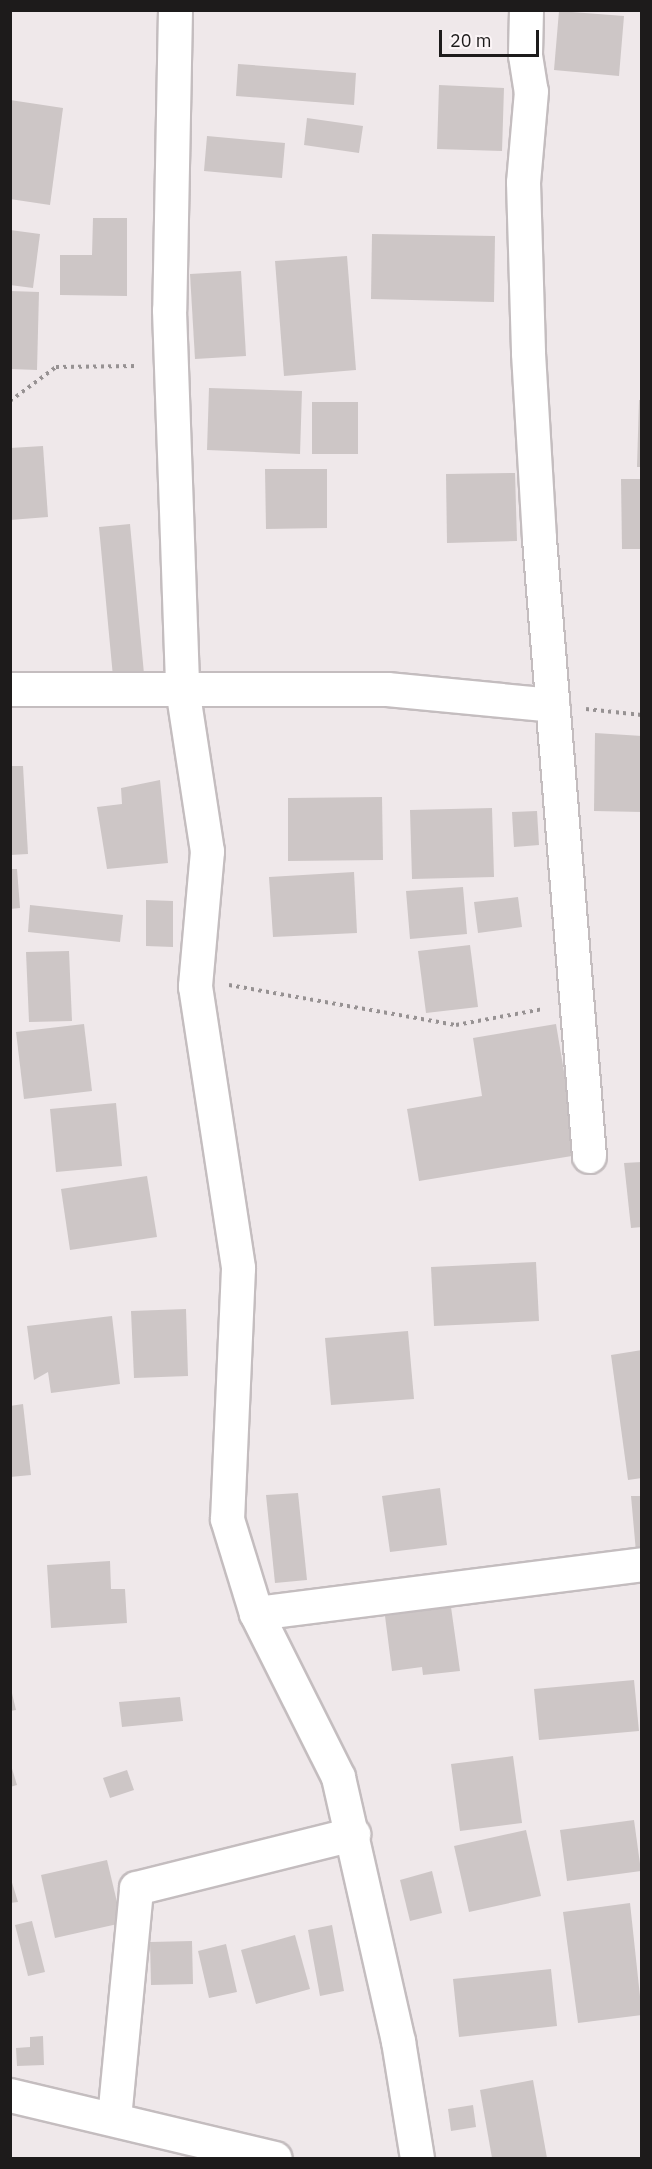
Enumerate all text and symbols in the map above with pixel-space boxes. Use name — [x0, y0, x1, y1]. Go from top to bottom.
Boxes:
scale bar — [442, 18, 542, 56]
text: 20 m — [450, 29, 492, 52]

